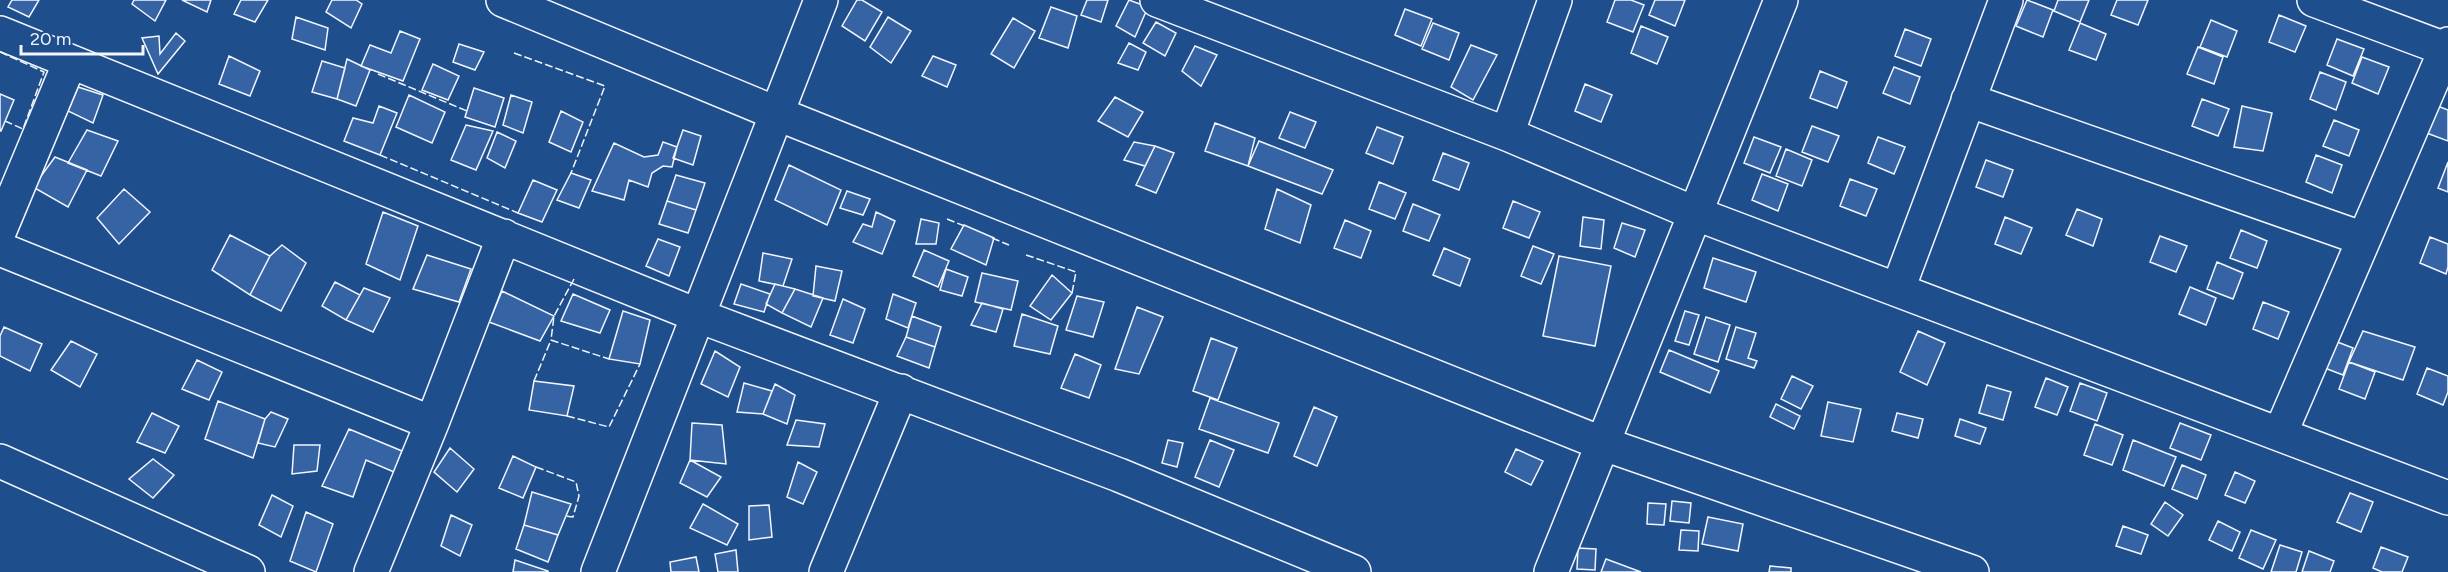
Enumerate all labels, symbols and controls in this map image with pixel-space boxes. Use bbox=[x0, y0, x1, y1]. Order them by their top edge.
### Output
scale bar bbox=[21, 18, 142, 56]
text: 20 m bbox=[30, 28, 71, 50]

